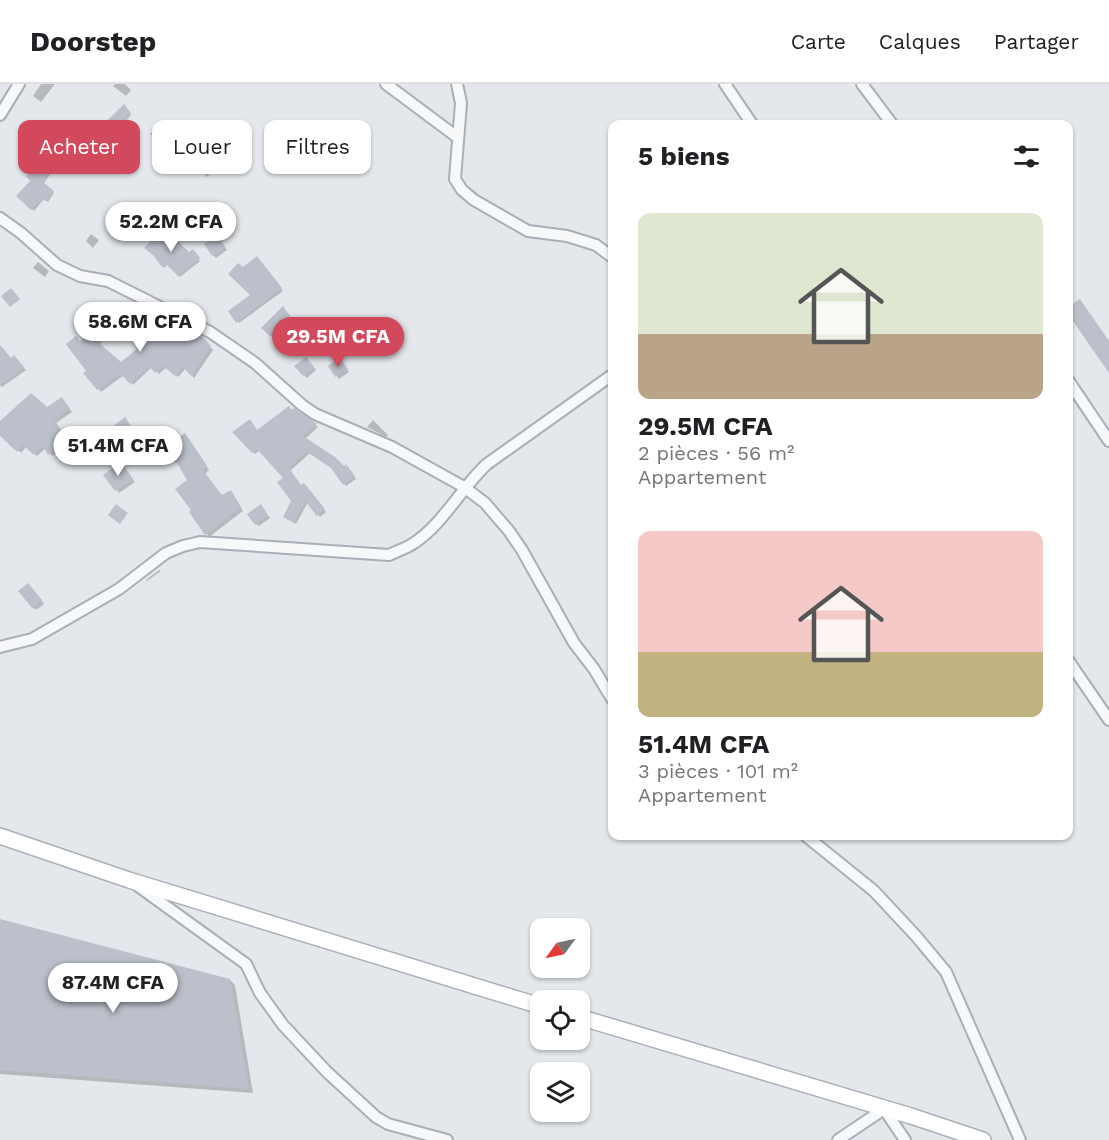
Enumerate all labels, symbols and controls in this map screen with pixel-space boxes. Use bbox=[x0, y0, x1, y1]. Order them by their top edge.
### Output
text: Doorstep bbox=[30, 25, 156, 58]
text: Carte bbox=[791, 29, 846, 54]
text: Calques bbox=[879, 29, 961, 54]
text: Partager bbox=[994, 29, 1079, 54]
chip: Acheter bbox=[18, 120, 140, 174]
chip: Louer bbox=[152, 120, 252, 174]
chip: Filtres bbox=[264, 120, 371, 174]
icon: filters bbox=[1010, 140, 1043, 173]
text: 5 biens bbox=[638, 141, 730, 171]
pin: 52.2M CFA bbox=[102, 202, 240, 253]
text: 52.2M CFA bbox=[119, 209, 223, 233]
icon: home bbox=[787, 252, 895, 360]
pin: 58.6M CFA bbox=[71, 302, 209, 353]
text: 58.6M CFA bbox=[88, 309, 192, 333]
pin: 29.5M CFA bbox=[269, 317, 407, 368]
text: 29.5M CFA bbox=[286, 324, 390, 348]
text: 29.5M CFA bbox=[638, 411, 773, 441]
pin: 51.4M CFA bbox=[49, 426, 187, 477]
text: 51.4M CFA bbox=[68, 433, 168, 457]
text: 2 pièces · 56 m² bbox=[638, 441, 794, 465]
text: Appartement bbox=[638, 465, 766, 489]
icon: home bbox=[787, 570, 895, 678]
text: 51.4M CFA bbox=[638, 729, 769, 759]
text: 3 pièces · 101 m² bbox=[638, 759, 798, 783]
text: Appartement bbox=[638, 783, 766, 807]
north arrow bbox=[530, 918, 590, 978]
map controls bbox=[530, 918, 590, 1122]
pin: 87.4M CFA bbox=[44, 963, 182, 1014]
text: 87.4M CFA bbox=[62, 970, 164, 994]
button: locate bbox=[530, 990, 590, 1050]
button: layers bbox=[530, 1062, 590, 1122]

